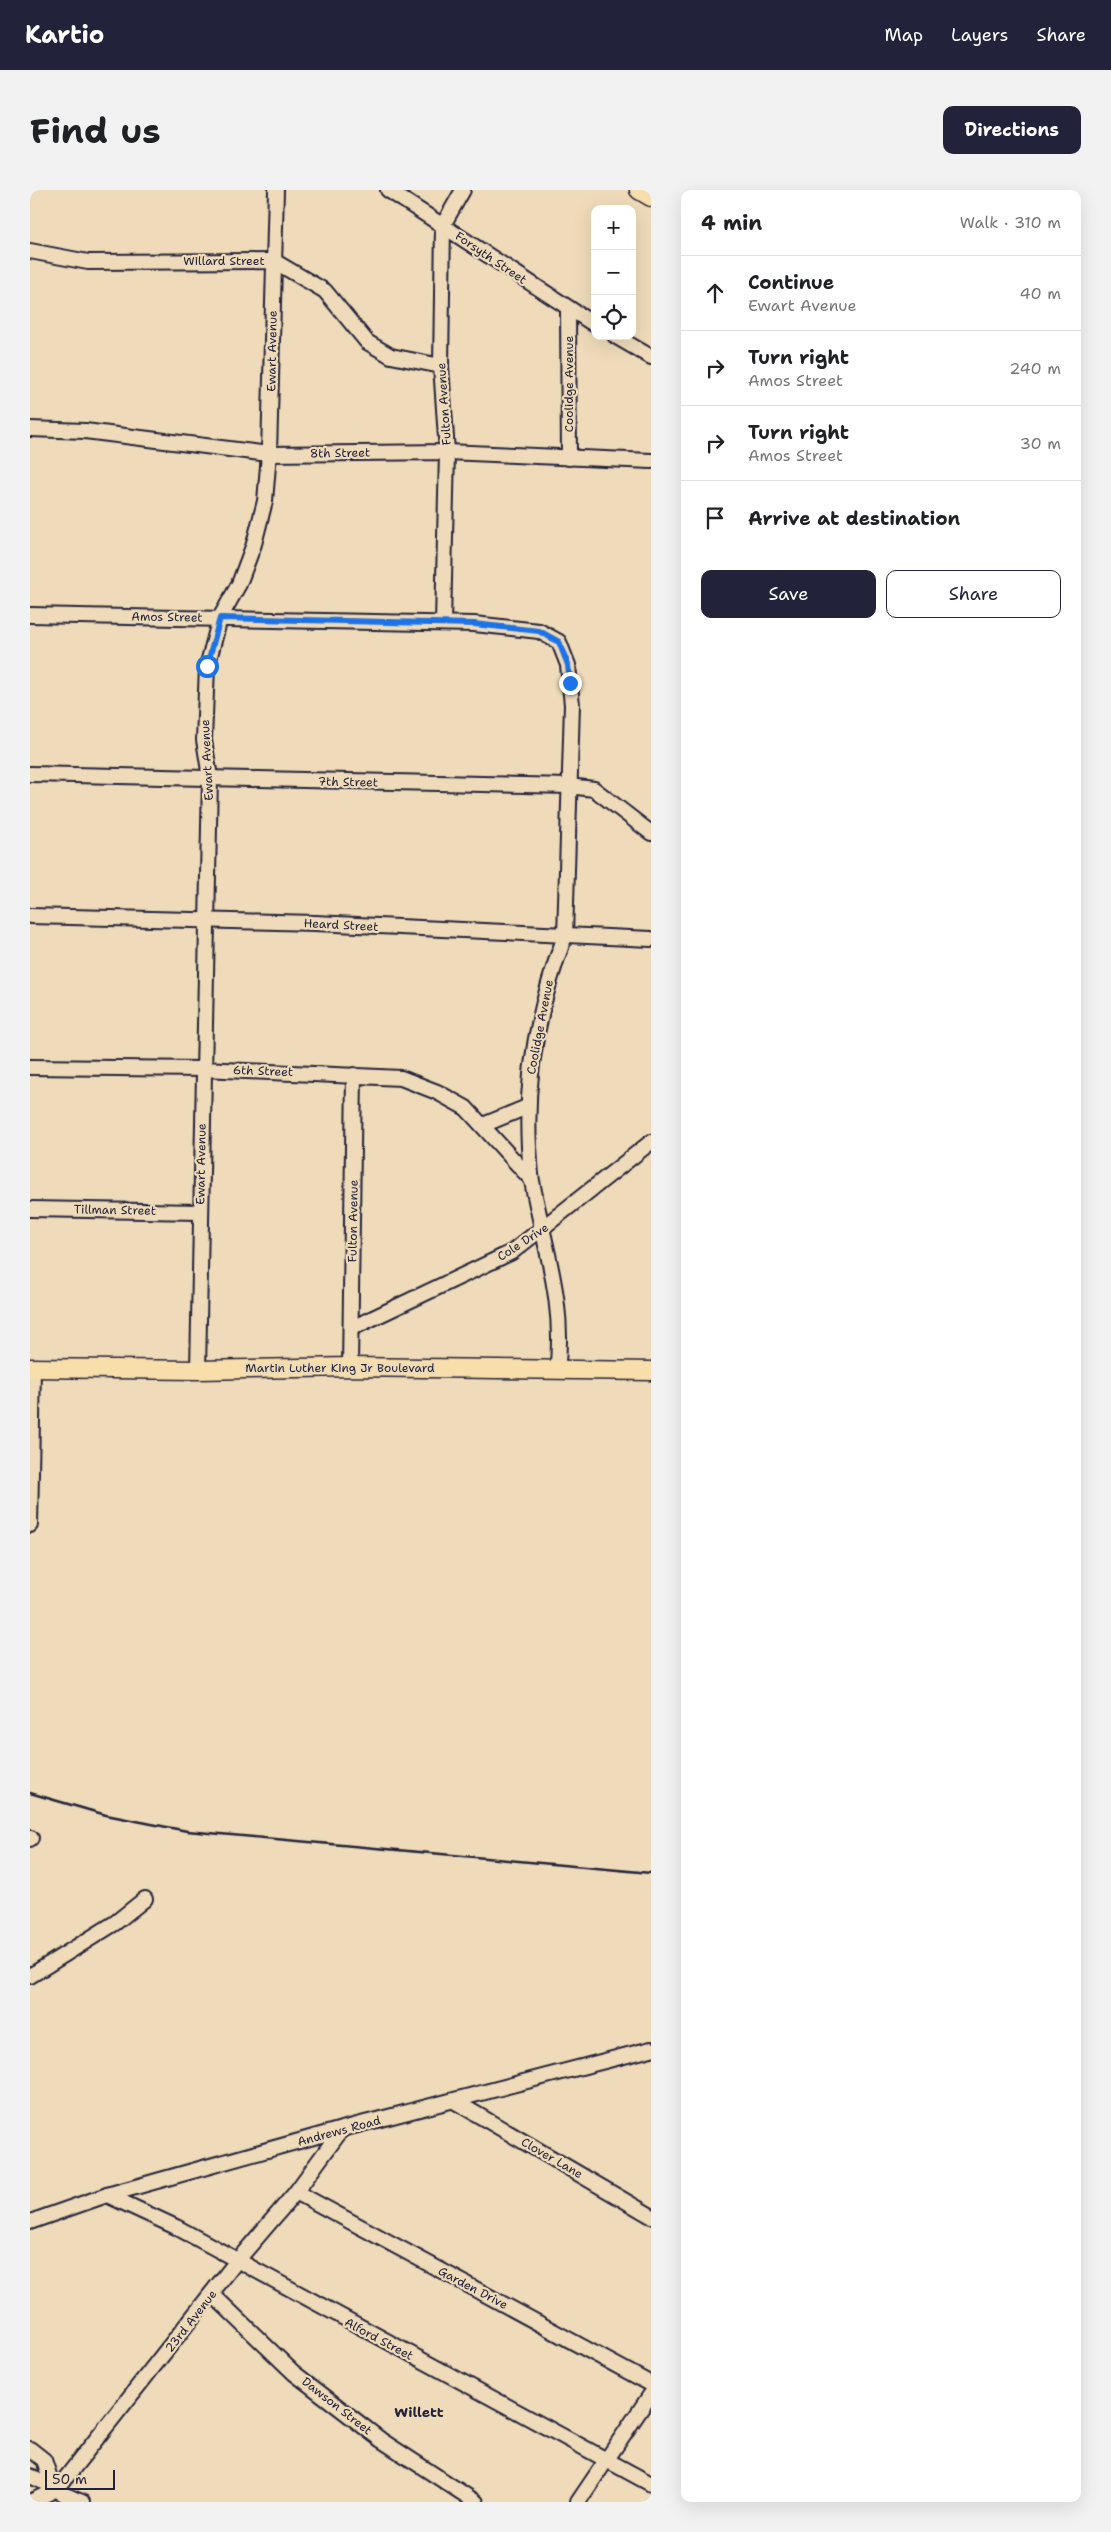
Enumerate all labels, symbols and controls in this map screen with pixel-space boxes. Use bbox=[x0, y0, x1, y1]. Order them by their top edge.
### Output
text: Kartio bbox=[25, 19, 104, 51]
text: Map bbox=[885, 23, 923, 47]
text: Layers bbox=[951, 23, 1008, 47]
text: Share bbox=[1036, 23, 1086, 47]
button: Directions bbox=[943, 106, 1081, 154]
text: Find us bbox=[30, 107, 161, 154]
map controls bbox=[591, 205, 636, 340]
button: + bbox=[591, 205, 636, 250]
text: 4 min bbox=[701, 209, 762, 237]
text: Walk · 310 m bbox=[960, 212, 1061, 233]
street label: Forsyth Street bbox=[452, 228, 530, 288]
button: − bbox=[591, 250, 636, 295]
street label: Willard Street bbox=[183, 253, 265, 269]
text: Continue bbox=[748, 270, 834, 295]
icon: ahead bbox=[701, 279, 729, 307]
text: 40 m bbox=[1019, 283, 1061, 304]
button: locate bbox=[591, 295, 636, 340]
text: Ewart Avenue bbox=[748, 295, 857, 316]
street label: Ewart Avenue bbox=[263, 310, 281, 392]
street label: Coolidge Avenue bbox=[561, 336, 577, 432]
text: Turn right bbox=[748, 345, 849, 370]
icon: right bbox=[701, 354, 729, 382]
text: 240 m bbox=[1009, 358, 1061, 379]
street label: Fulton Avenue bbox=[433, 362, 455, 446]
text: Amos Street bbox=[748, 370, 843, 391]
text: Turn right bbox=[748, 420, 849, 445]
icon: right bbox=[701, 429, 729, 457]
text: 30 m bbox=[1020, 433, 1061, 454]
street label: 8th Street bbox=[310, 444, 370, 462]
text: Amos Street bbox=[748, 445, 843, 466]
icon: arrive bbox=[701, 504, 729, 532]
text: Arrive at destination bbox=[748, 506, 960, 531]
button: Save bbox=[701, 570, 876, 618]
button: Share bbox=[886, 570, 1061, 618]
street label: Amos Street bbox=[131, 608, 203, 626]
route start bbox=[196, 655, 219, 678]
route end bbox=[559, 672, 582, 695]
street label: Ewart Avenue bbox=[197, 719, 217, 801]
street label: 7th Street bbox=[318, 773, 378, 791]
street label: Heard Street bbox=[303, 915, 379, 935]
street label: Coolidge Avenue bbox=[523, 978, 557, 1076]
street label: 6th Street bbox=[233, 1062, 293, 1080]
street label: Ewart Avenue bbox=[192, 1123, 210, 1205]
street label: Fulton Avenue bbox=[344, 1179, 362, 1262]
street label: Tillman Street bbox=[74, 1201, 156, 1219]
street label: Cole Drive bbox=[494, 1219, 552, 1265]
street label: Martin Luther King Jr Boulevard bbox=[245, 1360, 435, 1376]
street label: Andrews Road bbox=[296, 2112, 383, 2150]
street label: Clover Lane bbox=[518, 2134, 586, 2182]
street label: Garden Drive bbox=[435, 2263, 511, 2313]
street label: 23rd Avenue bbox=[162, 2286, 221, 2355]
street label: Alford Street bbox=[342, 2314, 416, 2364]
street label: Dawson Street bbox=[299, 2374, 375, 2438]
district label: Willett bbox=[394, 2403, 444, 2421]
scale bar bbox=[45, 2467, 115, 2490]
text: 50 m bbox=[52, 2470, 87, 2488]

